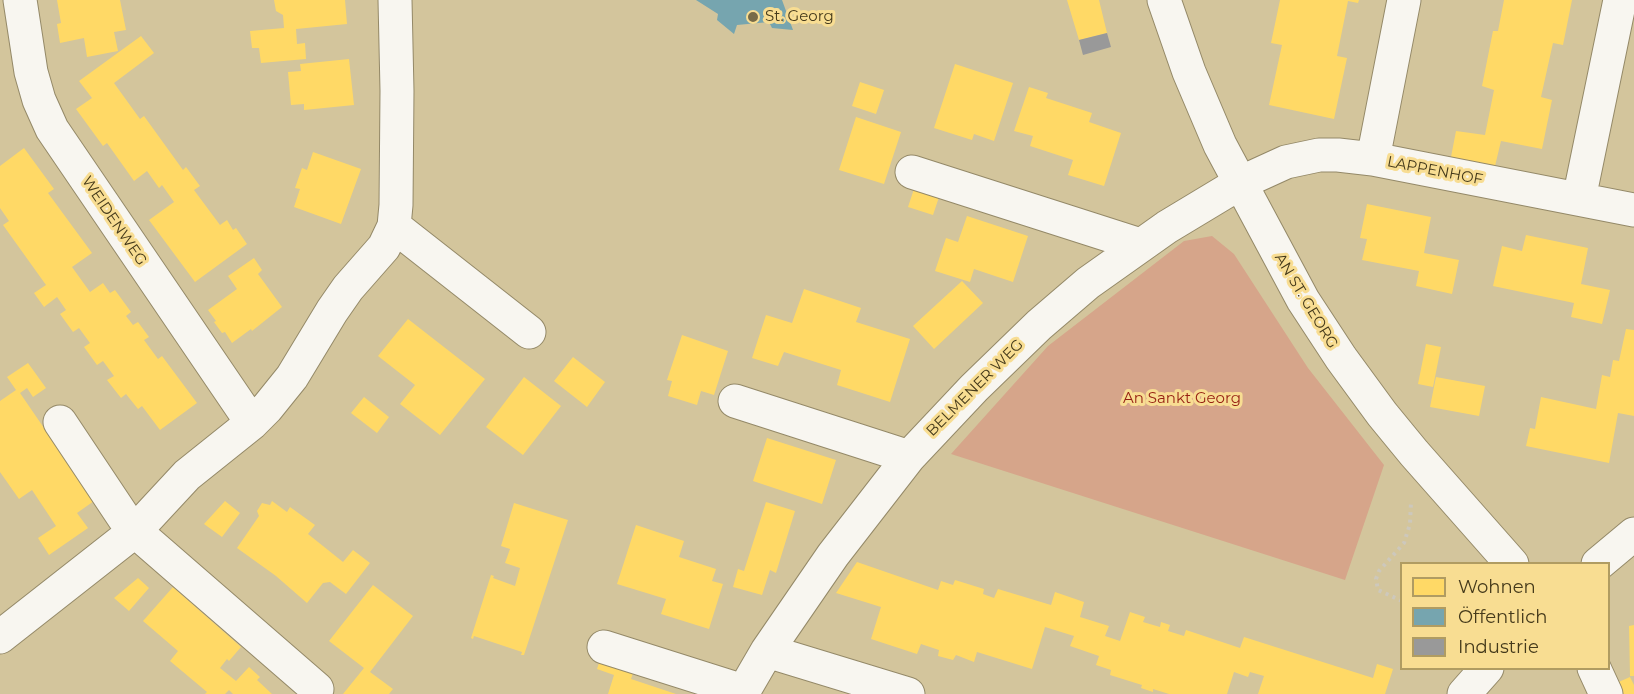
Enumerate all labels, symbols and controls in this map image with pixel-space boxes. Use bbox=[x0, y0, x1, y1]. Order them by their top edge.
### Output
place label: St. Georg bbox=[765, 8, 834, 26]
marker: St. Georg bbox=[746, 10, 760, 24]
street label: LAPPENHOF bbox=[1386, 153, 1484, 189]
street label: WEIDENWEG bbox=[78, 173, 150, 269]
street label: AN ST. GEORG bbox=[1271, 250, 1341, 352]
street label: BELMENER WEG bbox=[923, 336, 1027, 440]
park label: An Sankt Georg bbox=[1123, 390, 1241, 408]
legend bbox=[1400, 562, 1610, 670]
text: Wohnen bbox=[1458, 576, 1536, 598]
text: Öffentlich bbox=[1458, 606, 1547, 628]
text: Industrie bbox=[1458, 636, 1539, 658]

